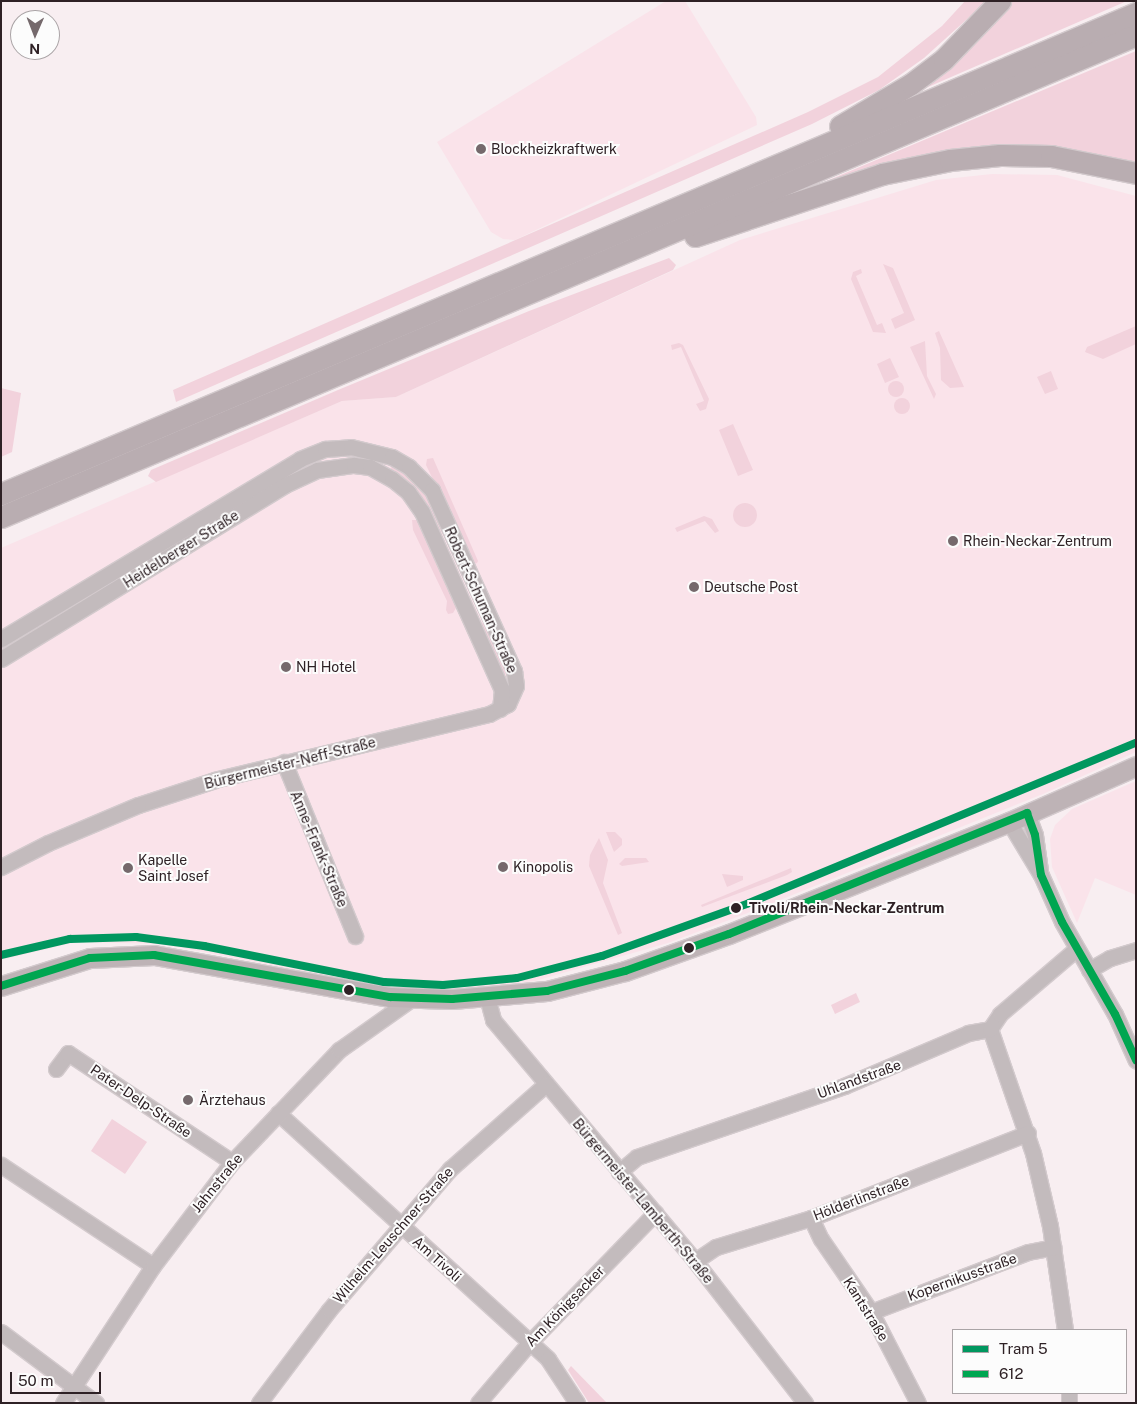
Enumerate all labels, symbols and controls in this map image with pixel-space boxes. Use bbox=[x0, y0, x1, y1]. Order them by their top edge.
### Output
north arrow bbox=[10, 10, 60, 60]
text: N bbox=[29, 41, 40, 57]
place label: Blockheizkraftwerk bbox=[491, 141, 617, 157]
marker: Blockheizkraftwerk bbox=[475, 143, 487, 155]
street label: Heidelberger Straße bbox=[120, 507, 242, 591]
street label: Robert-Schuman-Straße bbox=[441, 524, 521, 676]
place label: Rhein-Neckar-Zentrum bbox=[963, 533, 1112, 549]
marker: Rhein-Neckar-Zentrum bbox=[947, 535, 959, 547]
place label: Deutsche Post bbox=[704, 579, 798, 595]
marker: Deutsche Post bbox=[688, 581, 700, 593]
place label: NH Hotel bbox=[296, 659, 356, 675]
marker: NH Hotel bbox=[280, 661, 292, 673]
street label: Bürgermeister-Neff-Straße bbox=[203, 734, 377, 792]
street label: Anne-Frank-Straße bbox=[287, 788, 351, 910]
place label: Kapelle Saint Josef bbox=[138, 852, 209, 884]
place label: Kinopolis bbox=[513, 859, 573, 875]
marker: Kinopolis bbox=[497, 861, 509, 873]
marker: Kapelle Saint Josef bbox=[122, 862, 134, 874]
marker: Tivoli/Rhein-Neckar-Zentrum bbox=[727, 899, 745, 917]
place label: Tivoli/Rhein-Neckar-Zentrum bbox=[749, 900, 944, 916]
unlabelled marker bbox=[684, 943, 694, 953]
unlabelled marker bbox=[344, 985, 354, 995]
street label: Uhlandstraße bbox=[815, 1056, 903, 1102]
street label: Pater-Delp-Straße bbox=[87, 1061, 195, 1141]
place label: Ärztehaus bbox=[199, 1092, 265, 1108]
marker: Ärztehaus bbox=[181, 1093, 195, 1107]
street label: Bürgermeister-Lamberth-Straße bbox=[569, 1115, 717, 1287]
street label: Jahnstraße bbox=[188, 1150, 246, 1216]
street label: Wilhelm-Leuschner-Straße bbox=[329, 1164, 457, 1306]
street label: Hölderlinstraße bbox=[811, 1172, 911, 1224]
street label: Am Tivoli bbox=[409, 1233, 465, 1285]
street label: Kopernikusstraße bbox=[905, 1249, 1019, 1305]
street label: Am Königsacker bbox=[522, 1262, 608, 1350]
street label: Kantstraße bbox=[840, 1274, 892, 1344]
legend bbox=[952, 1329, 1127, 1394]
text: Tram 5 bbox=[999, 1340, 1048, 1357]
scale bar bbox=[12, 1362, 104, 1394]
text: 612 bbox=[999, 1365, 1023, 1382]
text: 50 m bbox=[18, 1372, 53, 1389]

